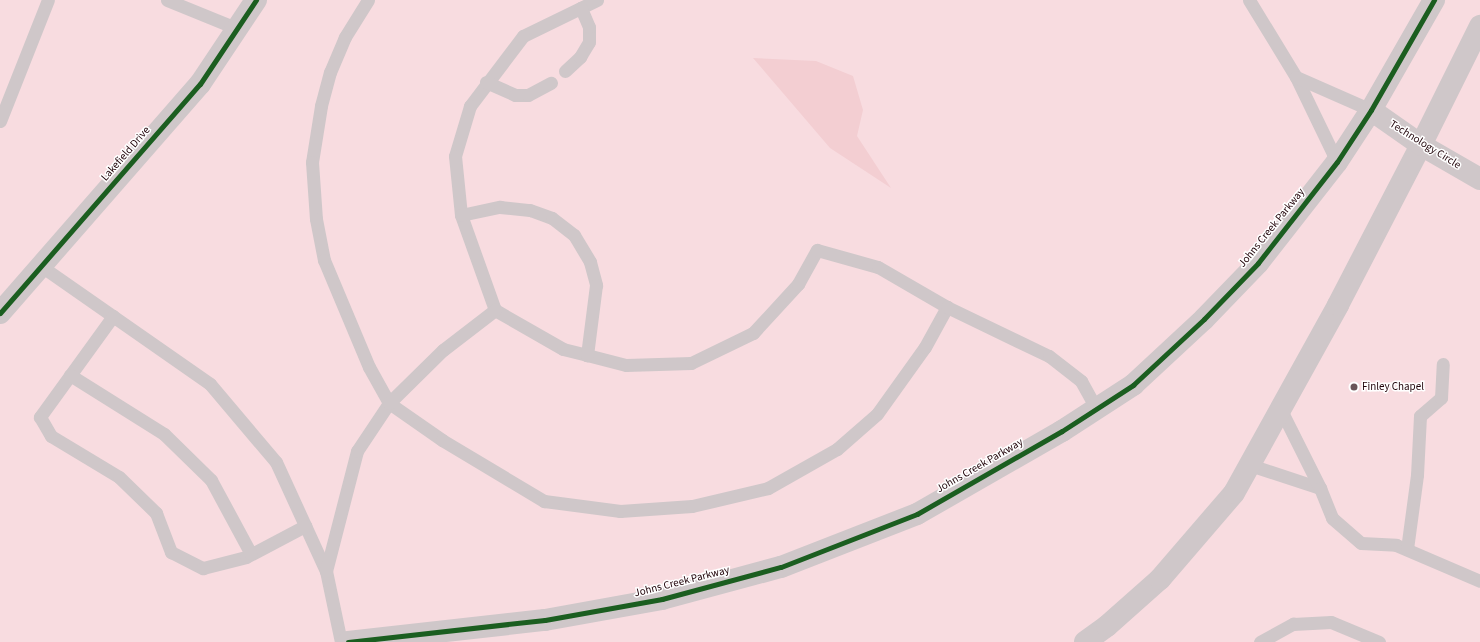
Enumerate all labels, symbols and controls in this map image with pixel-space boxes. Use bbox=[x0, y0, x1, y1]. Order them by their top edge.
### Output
street label: Technology Circle bbox=[1387, 118, 1463, 172]
street label: Lakefield Drive bbox=[99, 124, 153, 184]
street label: Johns Creek Parkway bbox=[1236, 186, 1308, 270]
place label: Finley Chapel bbox=[1362, 380, 1424, 394]
marker: Finley Chapel bbox=[1349, 382, 1359, 392]
street label: Johns Creek Parkway bbox=[934, 436, 1026, 496]
street label: Johns Creek Parkway bbox=[633, 564, 731, 600]

